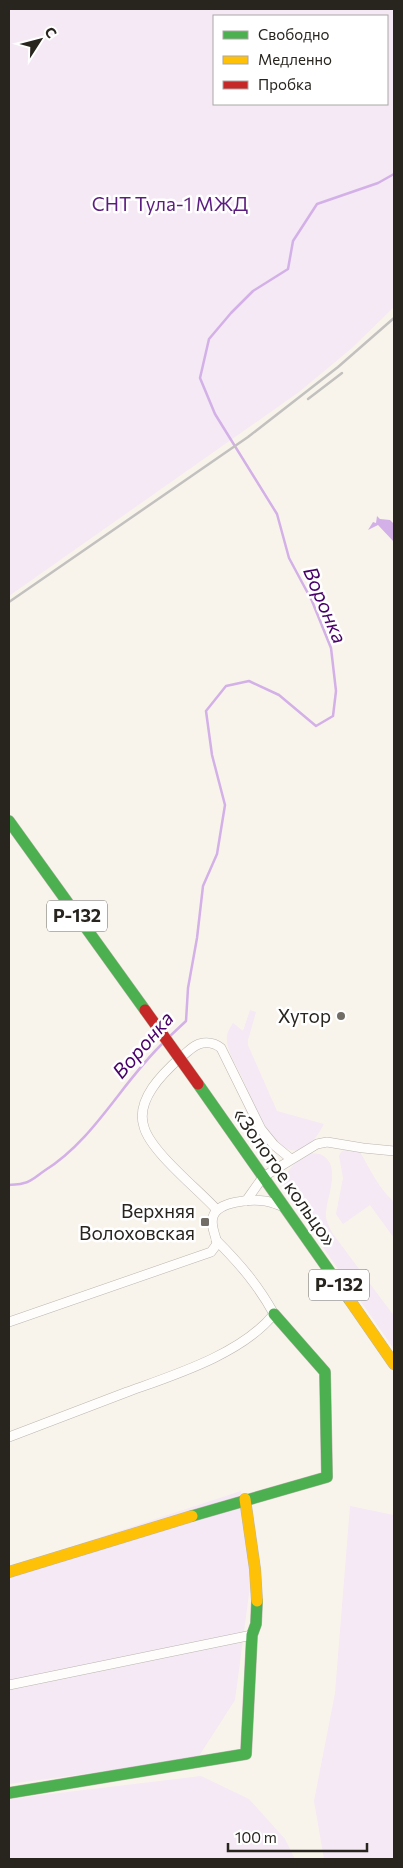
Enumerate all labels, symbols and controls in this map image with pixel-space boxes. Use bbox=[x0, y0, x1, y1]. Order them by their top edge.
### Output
north arrow bbox=[15, 15, 65, 65]
legend bbox=[213, 15, 388, 105]
text: С bbox=[41, 23, 61, 41]
text: Свободно bbox=[258, 25, 329, 43]
text: Медленно bbox=[258, 50, 332, 68]
text: Пробка bbox=[258, 75, 312, 93]
park label: СНТ Тула-1 МЖД bbox=[92, 192, 248, 215]
water label: Воронка bbox=[299, 563, 353, 647]
road number: Р-132 bbox=[47, 900, 107, 931]
place label: Хутор bbox=[278, 1004, 331, 1027]
water label: Воронка bbox=[107, 1006, 178, 1083]
marker: Хутор bbox=[335, 1010, 347, 1022]
street label: «Золотое кольцо» bbox=[229, 1103, 342, 1250]
place label: Верхняя Волоховская bbox=[79, 1199, 195, 1244]
marker: Верхняя Волоховская bbox=[199, 1216, 211, 1228]
road number: Р-132 bbox=[309, 1270, 369, 1300]
scale bar bbox=[228, 1820, 367, 1852]
text: 100 m bbox=[235, 1828, 277, 1846]

